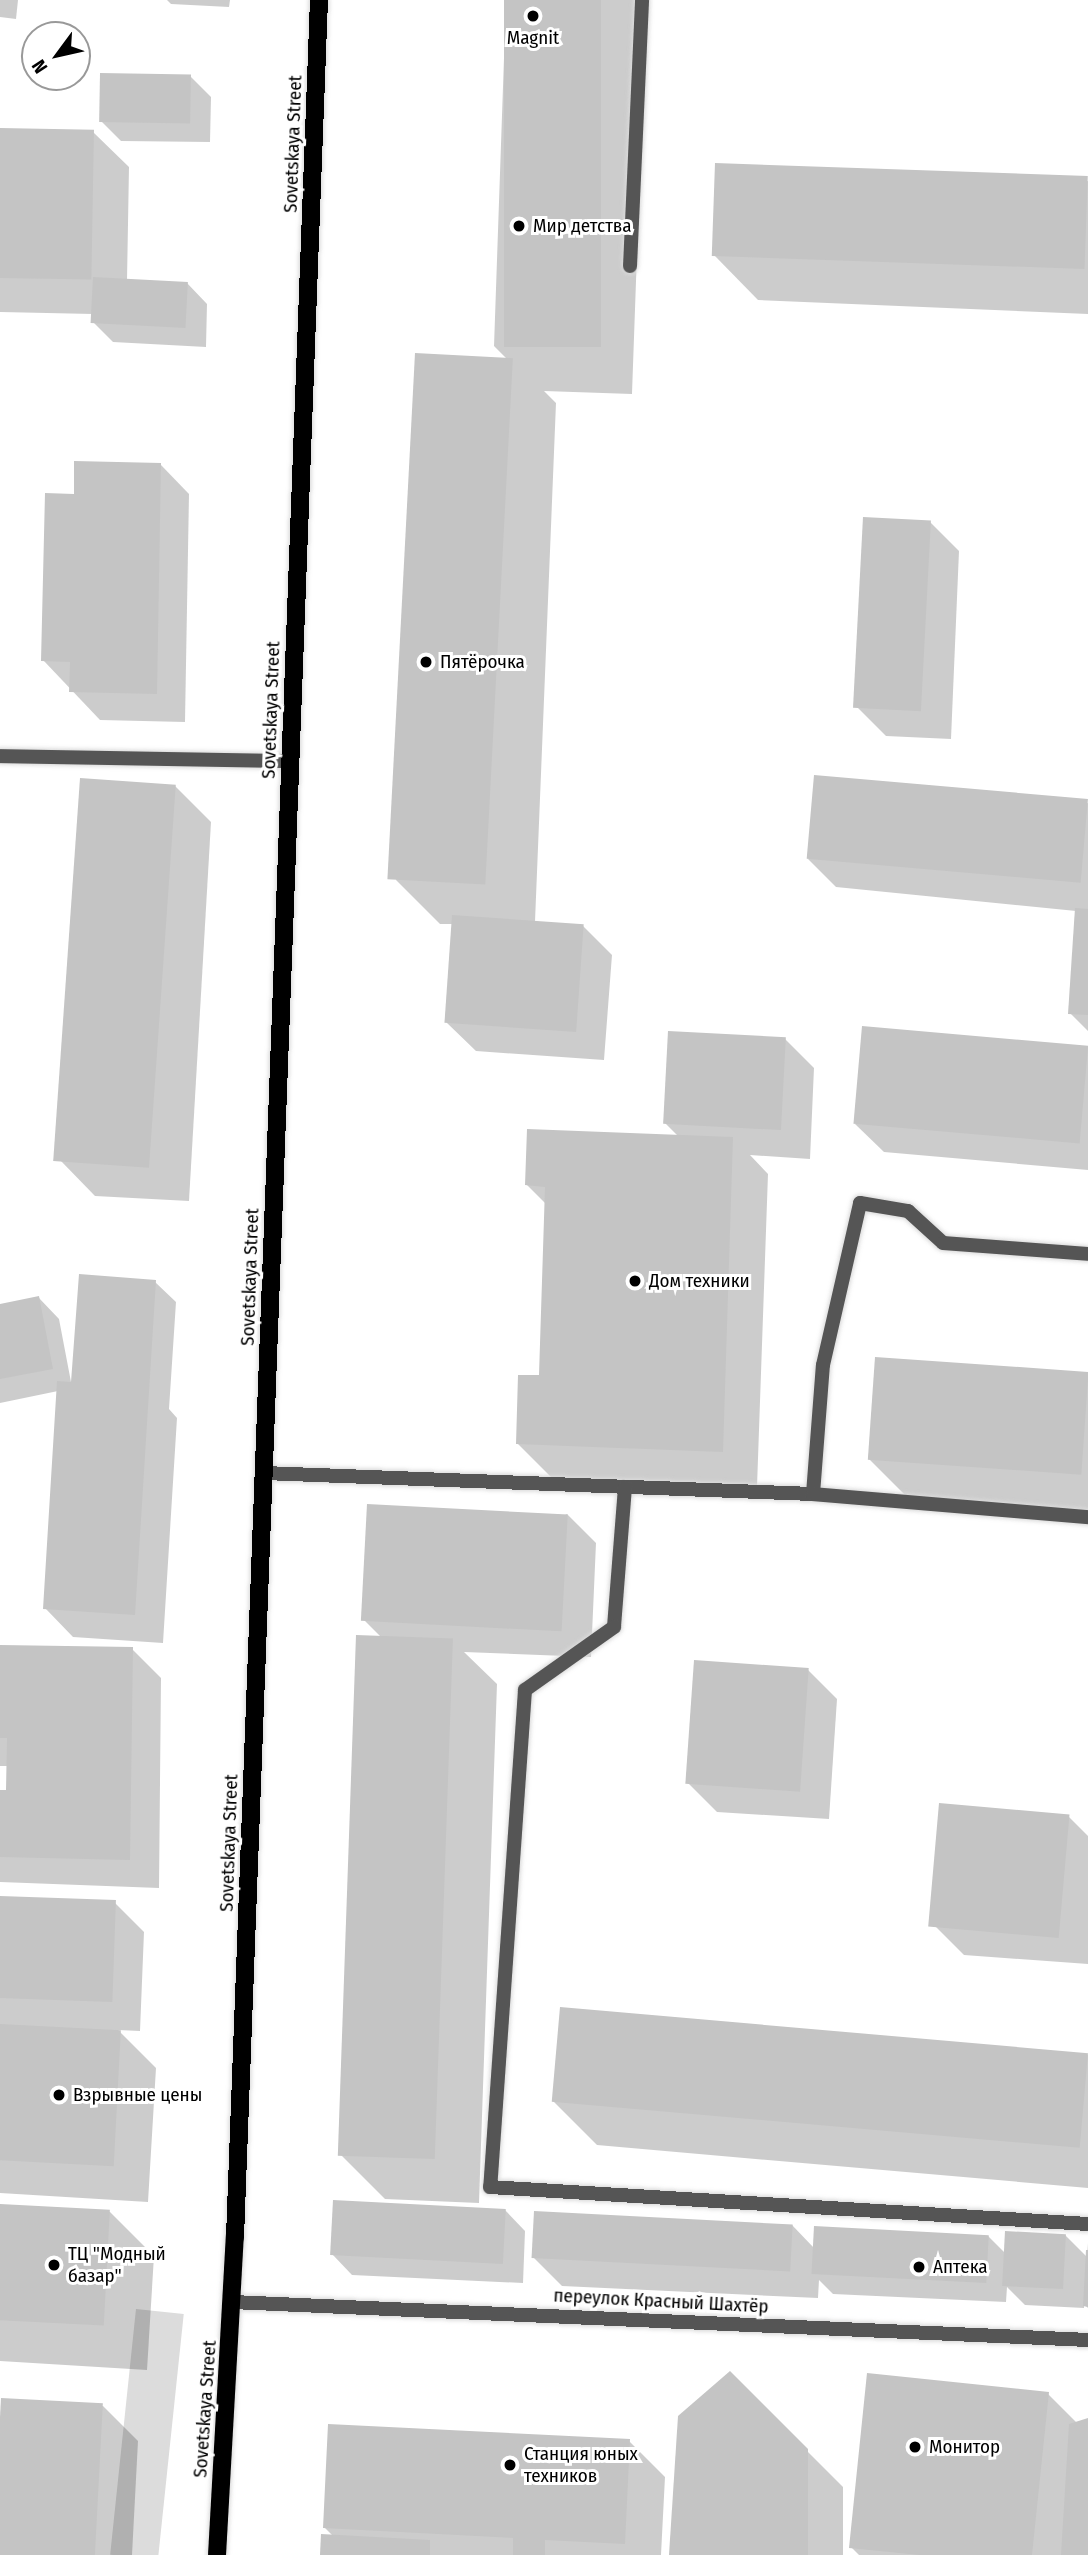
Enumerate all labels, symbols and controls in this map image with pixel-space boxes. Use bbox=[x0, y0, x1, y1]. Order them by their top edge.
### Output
marker: Magnit bbox=[525, 8, 541, 24]
north arrow bbox=[21, 21, 91, 91]
place label: Magnit bbox=[507, 27, 559, 49]
text: N bbox=[27, 56, 52, 78]
street label: Sovetskaya Street bbox=[279, 75, 307, 213]
place label: Мир детства bbox=[533, 215, 632, 237]
marker: Мир детства bbox=[511, 218, 527, 234]
street label: Sovetskaya Street bbox=[257, 641, 285, 779]
place label: Пятёрочка bbox=[440, 651, 525, 673]
marker: Пятёрочка bbox=[418, 654, 434, 670]
street label: Sovetskaya Street bbox=[236, 1208, 264, 1346]
place label: Дом техники bbox=[649, 1270, 750, 1292]
marker: Дом техники bbox=[627, 1273, 643, 1289]
street label: Sovetskaya Street bbox=[215, 1774, 243, 1912]
place label: Взрывные цены bbox=[73, 2084, 202, 2106]
marker: Взрывные цены bbox=[51, 2087, 67, 2103]
place label: ТЦ "Модный базар" bbox=[68, 2243, 166, 2287]
place label: Аптека bbox=[933, 2256, 988, 2278]
marker: ТЦ "Модный базар" bbox=[46, 2257, 62, 2273]
marker: Аптека bbox=[911, 2259, 927, 2275]
street label: переулок Красный Шахтёр bbox=[553, 2284, 769, 2318]
street label: Sovetskaya Street bbox=[189, 2340, 221, 2478]
place label: Монитор bbox=[929, 2436, 1000, 2458]
marker: Монитор bbox=[907, 2439, 923, 2455]
place label: Станция юных техников bbox=[524, 2443, 638, 2487]
marker: Станция юных техников bbox=[502, 2457, 518, 2473]

